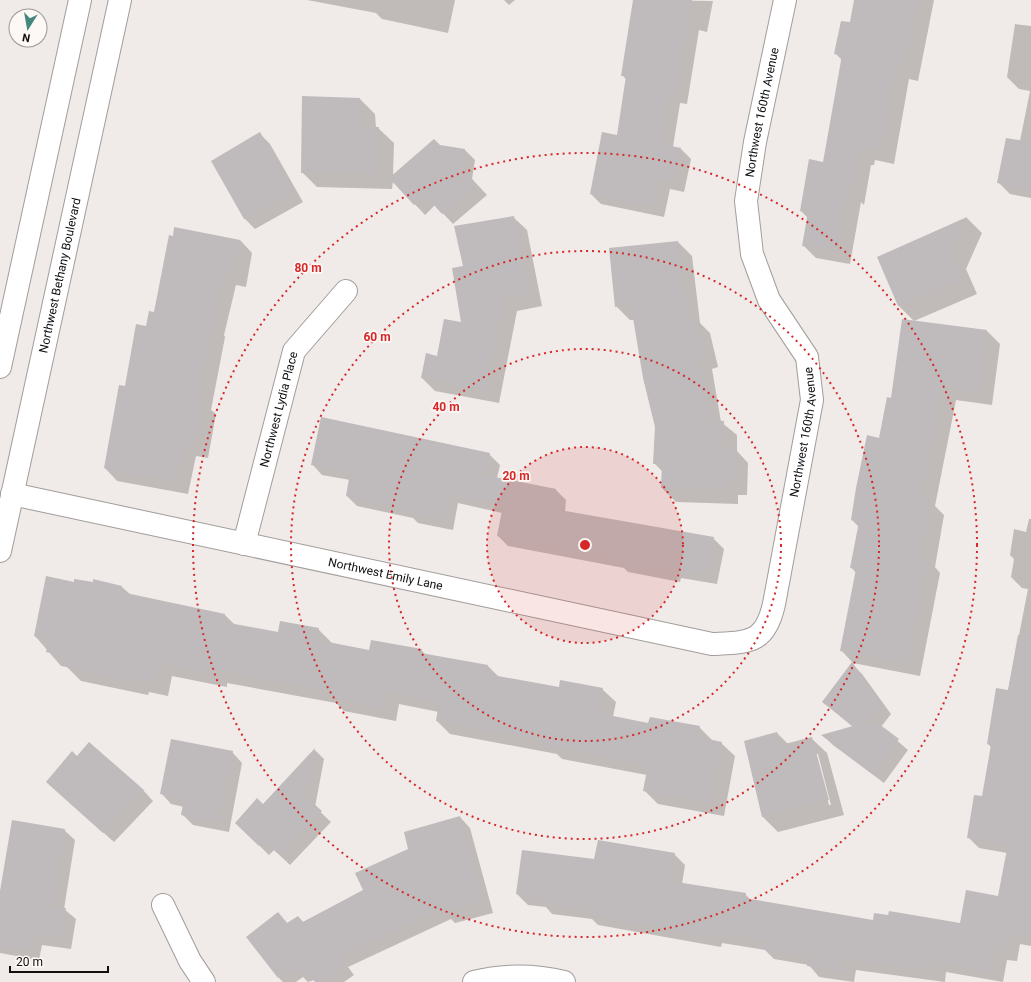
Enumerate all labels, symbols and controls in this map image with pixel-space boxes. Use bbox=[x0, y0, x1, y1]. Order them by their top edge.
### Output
north arrow bbox=[8, 8, 48, 48]
text: N bbox=[21, 30, 31, 44]
street label: Northwest 160th Avenue bbox=[743, 46, 782, 178]
street label: Northwest Bethany Boulevard bbox=[36, 197, 84, 354]
text: 80 m bbox=[294, 261, 322, 275]
text: 60 m bbox=[363, 330, 391, 344]
street label: Northwest Lydia Place bbox=[257, 350, 301, 469]
street label: Northwest 160th Avenue bbox=[787, 366, 819, 498]
text: 40 m bbox=[432, 400, 460, 414]
text: 20 m bbox=[502, 469, 530, 483]
centre of rings bbox=[578, 538, 592, 552]
street label: Northwest Emily Lane bbox=[327, 555, 444, 593]
scale bar bbox=[10, 948, 108, 974]
text: 20 m bbox=[16, 955, 43, 969]

